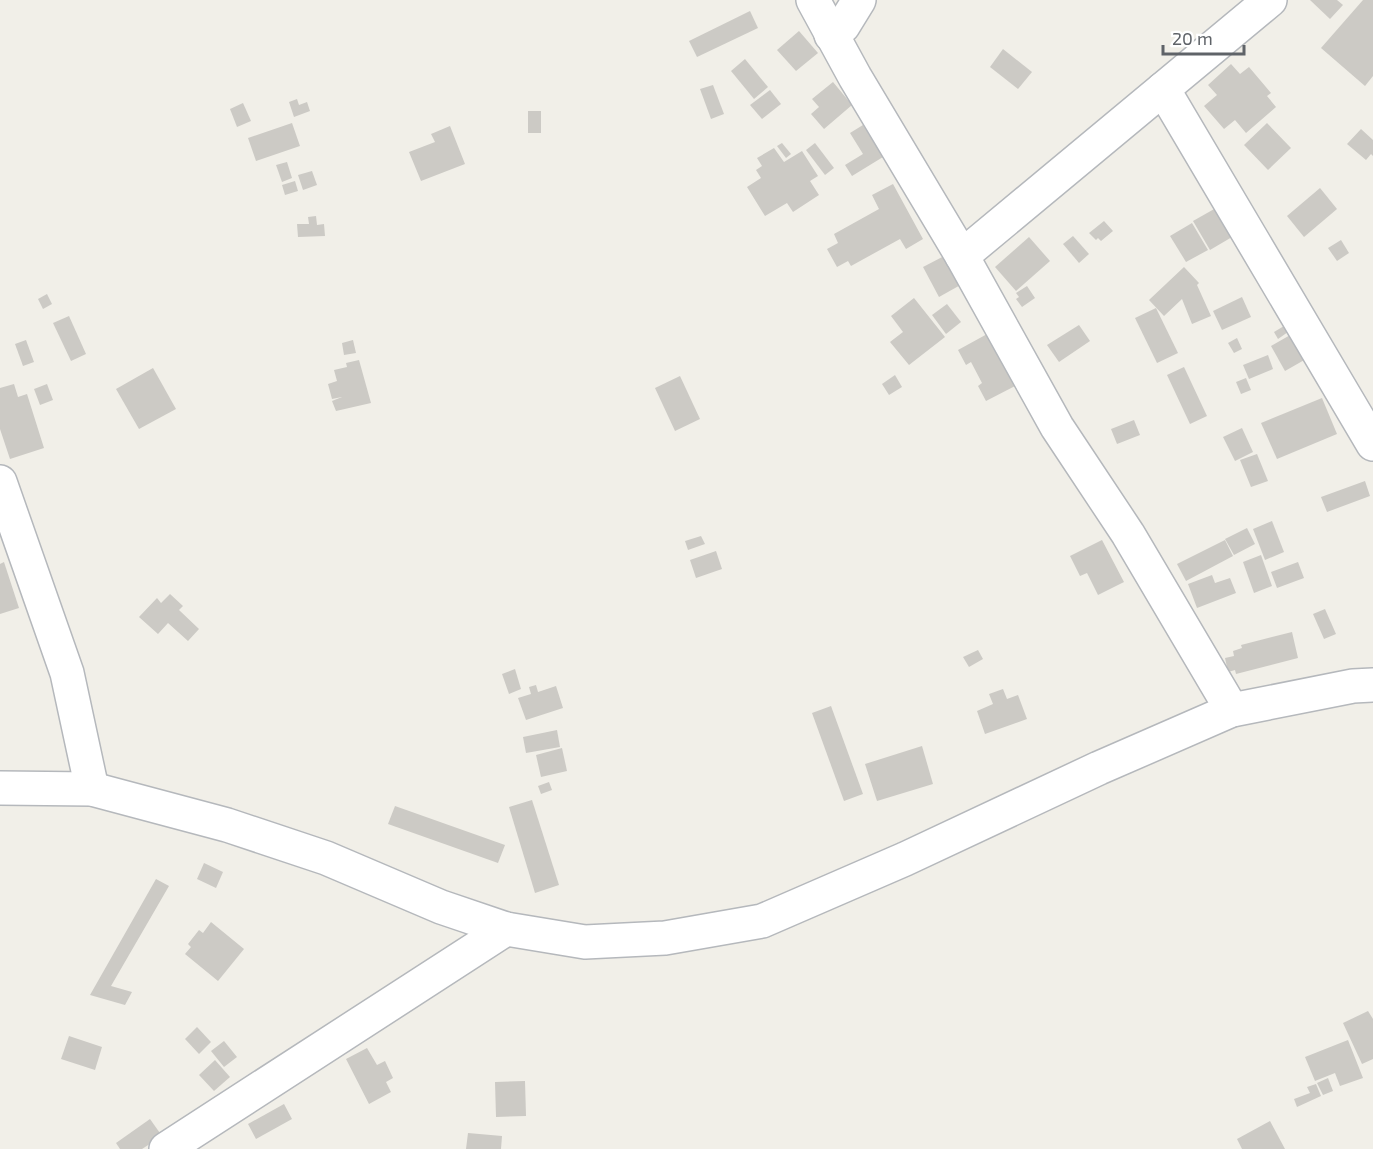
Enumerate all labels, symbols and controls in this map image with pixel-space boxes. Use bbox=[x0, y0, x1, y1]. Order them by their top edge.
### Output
scale bar bbox=[1163, 18, 1244, 56]
text: 20 m bbox=[1172, 27, 1213, 49]

